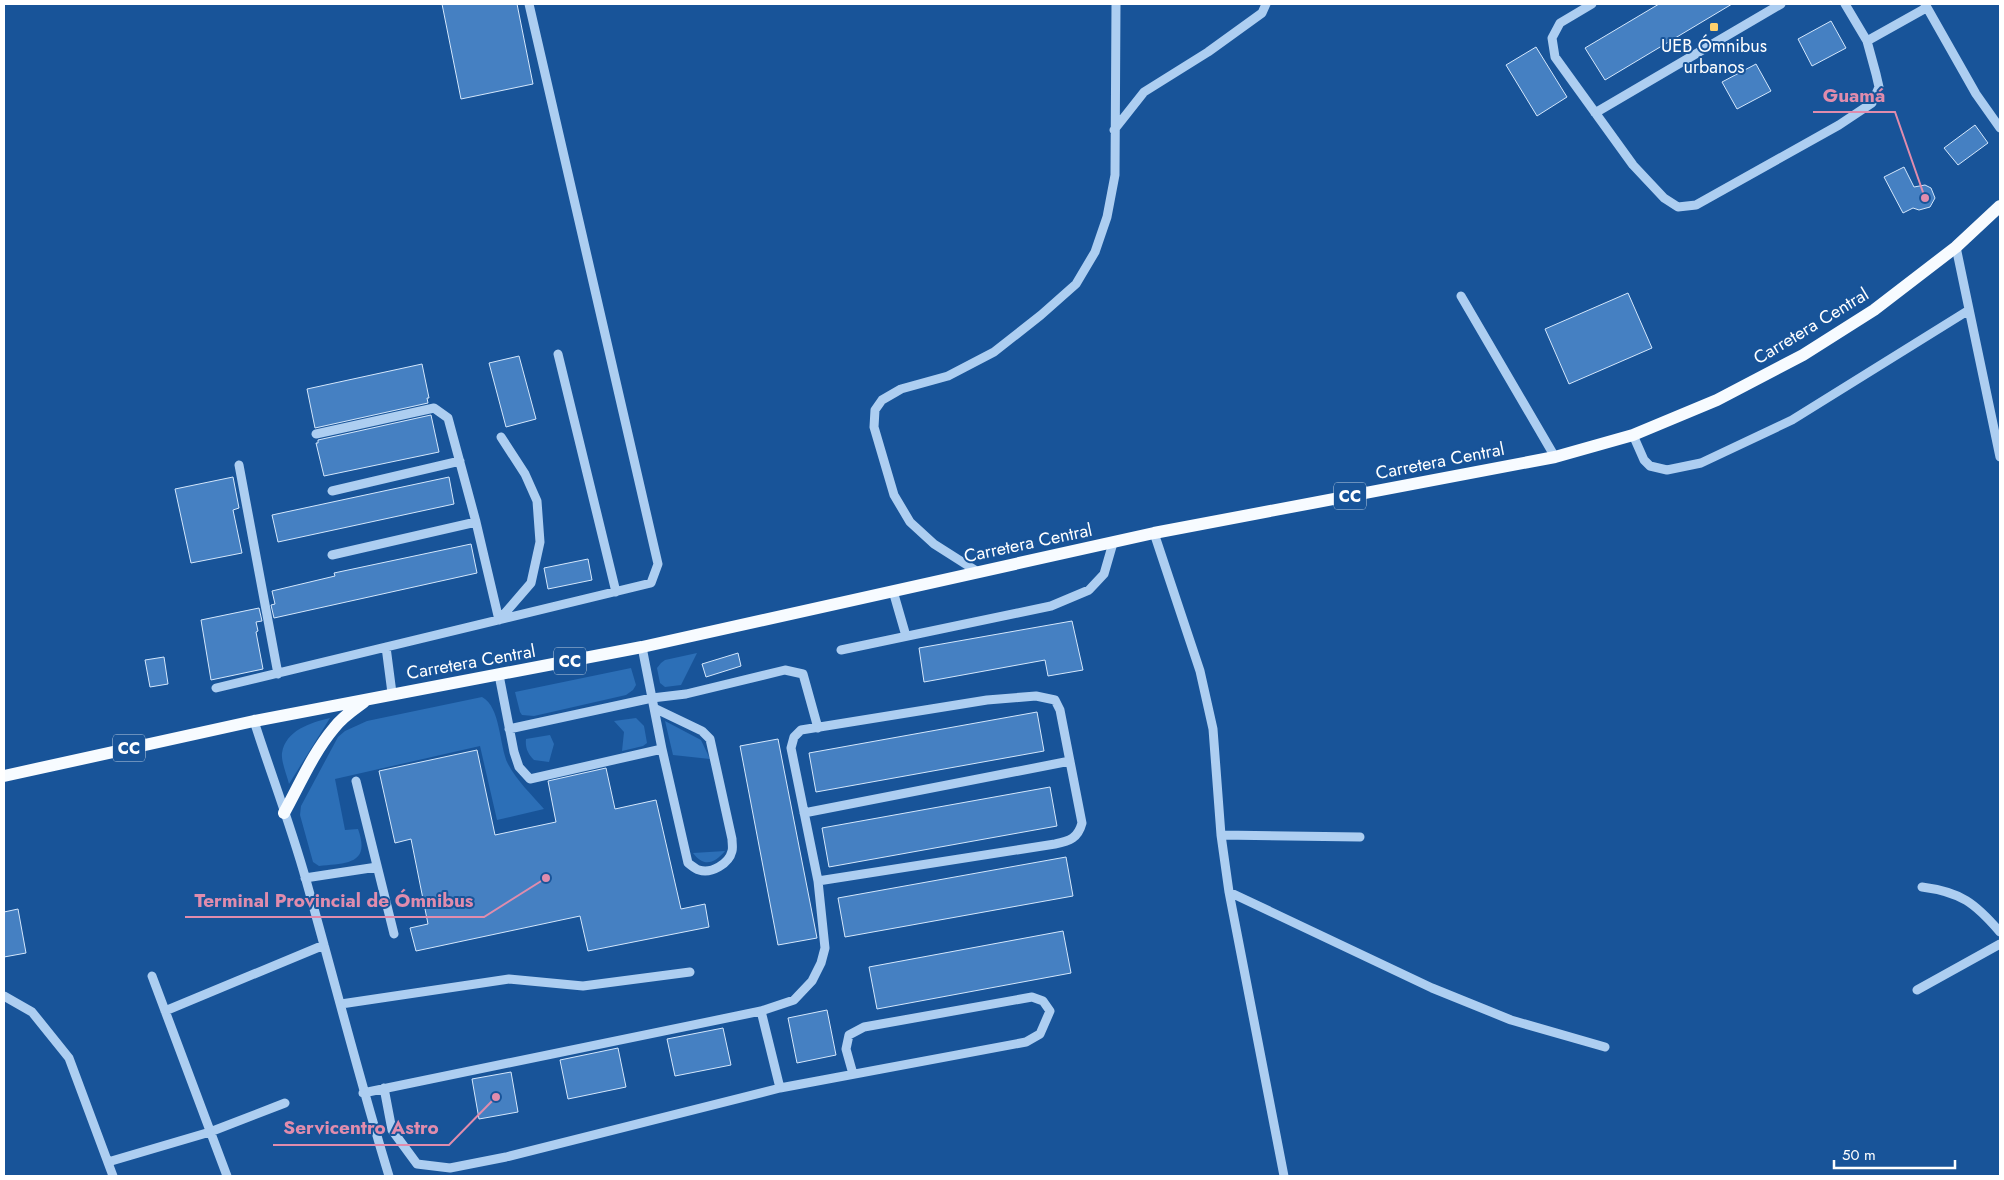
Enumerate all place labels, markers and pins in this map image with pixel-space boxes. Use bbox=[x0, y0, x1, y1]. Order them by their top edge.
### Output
marker: UEB Ómnibus urbanos bbox=[1708, 21, 1720, 33]
place label: UEB Ómnibus urbanos bbox=[1661, 33, 1767, 80]
callout: Guamá bbox=[1813, 78, 1895, 112]
callout: Terminal Provincial de Ómnibus bbox=[185, 883, 484, 917]
callout: Servicentro Astro bbox=[273, 1111, 449, 1145]

